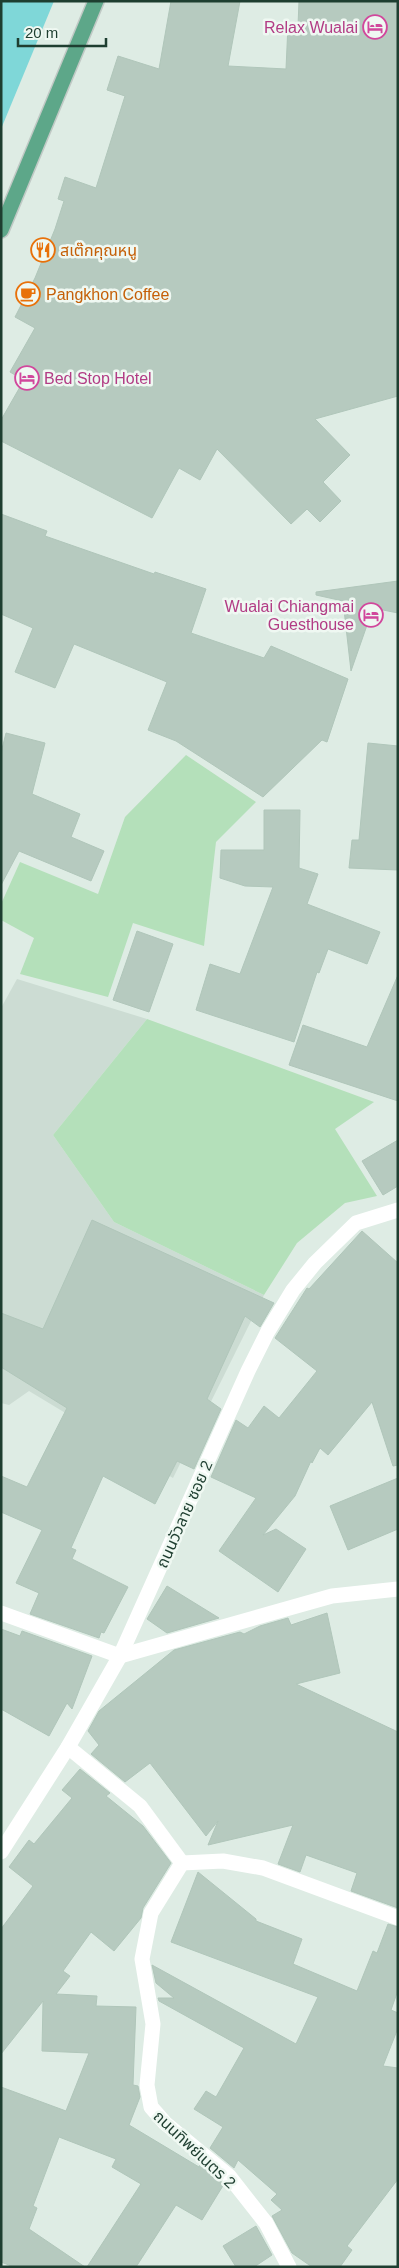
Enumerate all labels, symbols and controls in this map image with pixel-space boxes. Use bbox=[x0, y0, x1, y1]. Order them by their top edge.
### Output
hotel icon: Relax Wualai bbox=[362, 14, 388, 40]
scale bar bbox=[18, 15, 105, 47]
place label: Relax Wualai bbox=[264, 19, 358, 36]
text: 20 m bbox=[25, 24, 58, 41]
restaurant icon: สเต๊กคุณหนู bbox=[30, 237, 56, 263]
place label: สเต๊กคุณหนู bbox=[60, 242, 137, 260]
cafe icon: Pangkhon Coffee bbox=[15, 281, 41, 307]
place label: Pangkhon Coffee bbox=[46, 286, 169, 303]
hotel icon: Bed Stop Hotel bbox=[14, 365, 40, 391]
place label: Bed Stop Hotel bbox=[44, 370, 152, 387]
place label: Wualai Chiangmai Guesthouse bbox=[224, 598, 354, 633]
hotel icon: Wualai Chiangmai Guesthouse bbox=[358, 602, 384, 628]
street label: ถนนวัวลาย ซอย 2 bbox=[153, 1458, 216, 1570]
street label: ถนนทิพย์เนตร 2 bbox=[150, 2107, 239, 2192]

